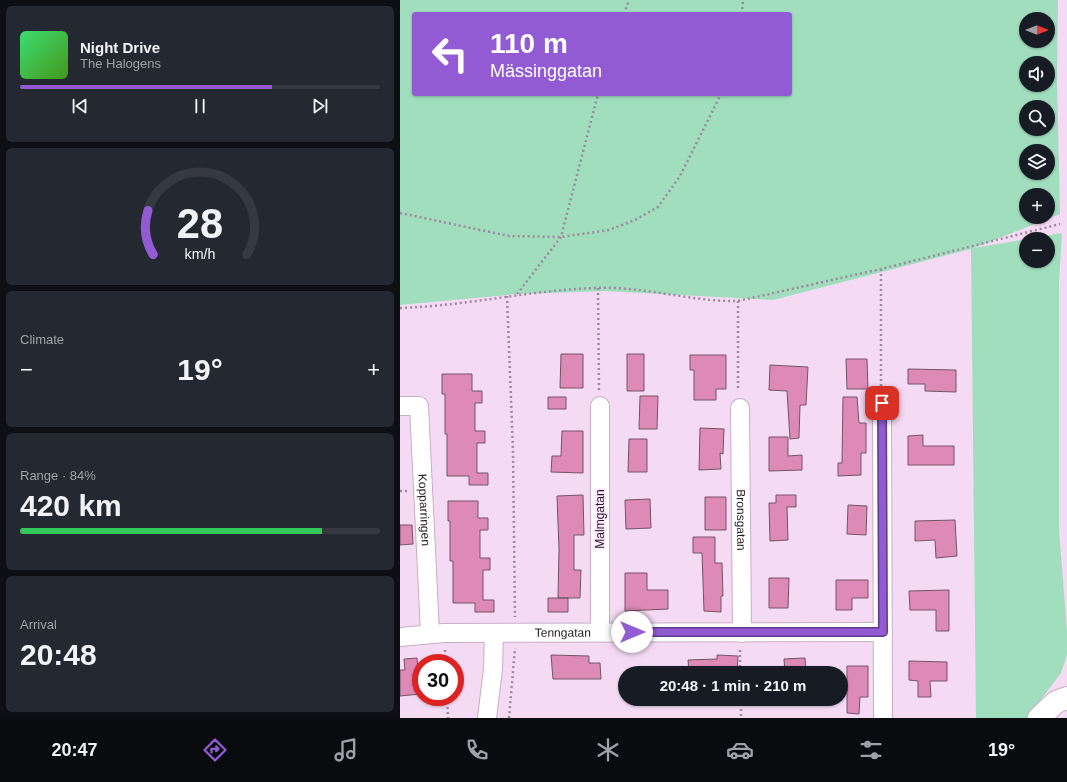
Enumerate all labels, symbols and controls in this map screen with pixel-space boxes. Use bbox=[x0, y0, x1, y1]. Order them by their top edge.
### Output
north arrow bbox=[1019, 12, 1055, 48]
map controls bbox=[1019, 12, 1055, 268]
icon: left bbox=[424, 28, 476, 80]
text: 110 m bbox=[490, 28, 568, 59]
text: Night Drive bbox=[80, 39, 160, 56]
text: The Halogens bbox=[80, 56, 161, 71]
button: sound bbox=[1019, 56, 1055, 92]
text: Mässinggatan bbox=[490, 61, 602, 81]
icon: previous bbox=[69, 95, 91, 117]
icon: pause bbox=[189, 95, 211, 117]
icon: next bbox=[309, 95, 331, 117]
button: search bbox=[1019, 100, 1055, 136]
button: layers bbox=[1019, 144, 1055, 180]
button: + bbox=[1019, 188, 1055, 224]
text: 28 bbox=[177, 199, 223, 246]
button: − bbox=[1019, 232, 1055, 268]
text: km/h bbox=[185, 245, 216, 261]
text: Climate bbox=[20, 332, 64, 347]
text: 19° bbox=[177, 353, 223, 386]
text: − bbox=[20, 357, 33, 382]
text: + bbox=[367, 357, 380, 382]
pin bbox=[865, 386, 899, 420]
icon: arrive bbox=[871, 392, 893, 414]
text: Range · 84% bbox=[20, 468, 96, 483]
street label: Kopparringen bbox=[415, 473, 433, 546]
text: 420 km bbox=[20, 489, 122, 522]
street label: Malmgatan bbox=[593, 489, 607, 549]
street label: Bronsgatan bbox=[734, 489, 748, 551]
position arrow bbox=[611, 611, 653, 653]
text: Arrival bbox=[20, 617, 57, 632]
street label: Tenngatan bbox=[535, 626, 591, 640]
text: 20:48 bbox=[20, 638, 97, 671]
speed limit sign: 30 bbox=[412, 654, 464, 706]
text: 20:48 · 1 min · 210 m bbox=[660, 677, 806, 694]
icon: directions bbox=[201, 736, 229, 764]
icon: music bbox=[332, 736, 360, 764]
icon: phone bbox=[463, 736, 491, 764]
icon: climate bbox=[594, 736, 622, 764]
icon: car bbox=[726, 736, 754, 764]
icon: filters bbox=[857, 736, 885, 764]
text: 20:47 bbox=[52, 740, 98, 760]
text: 19° bbox=[988, 740, 1015, 760]

